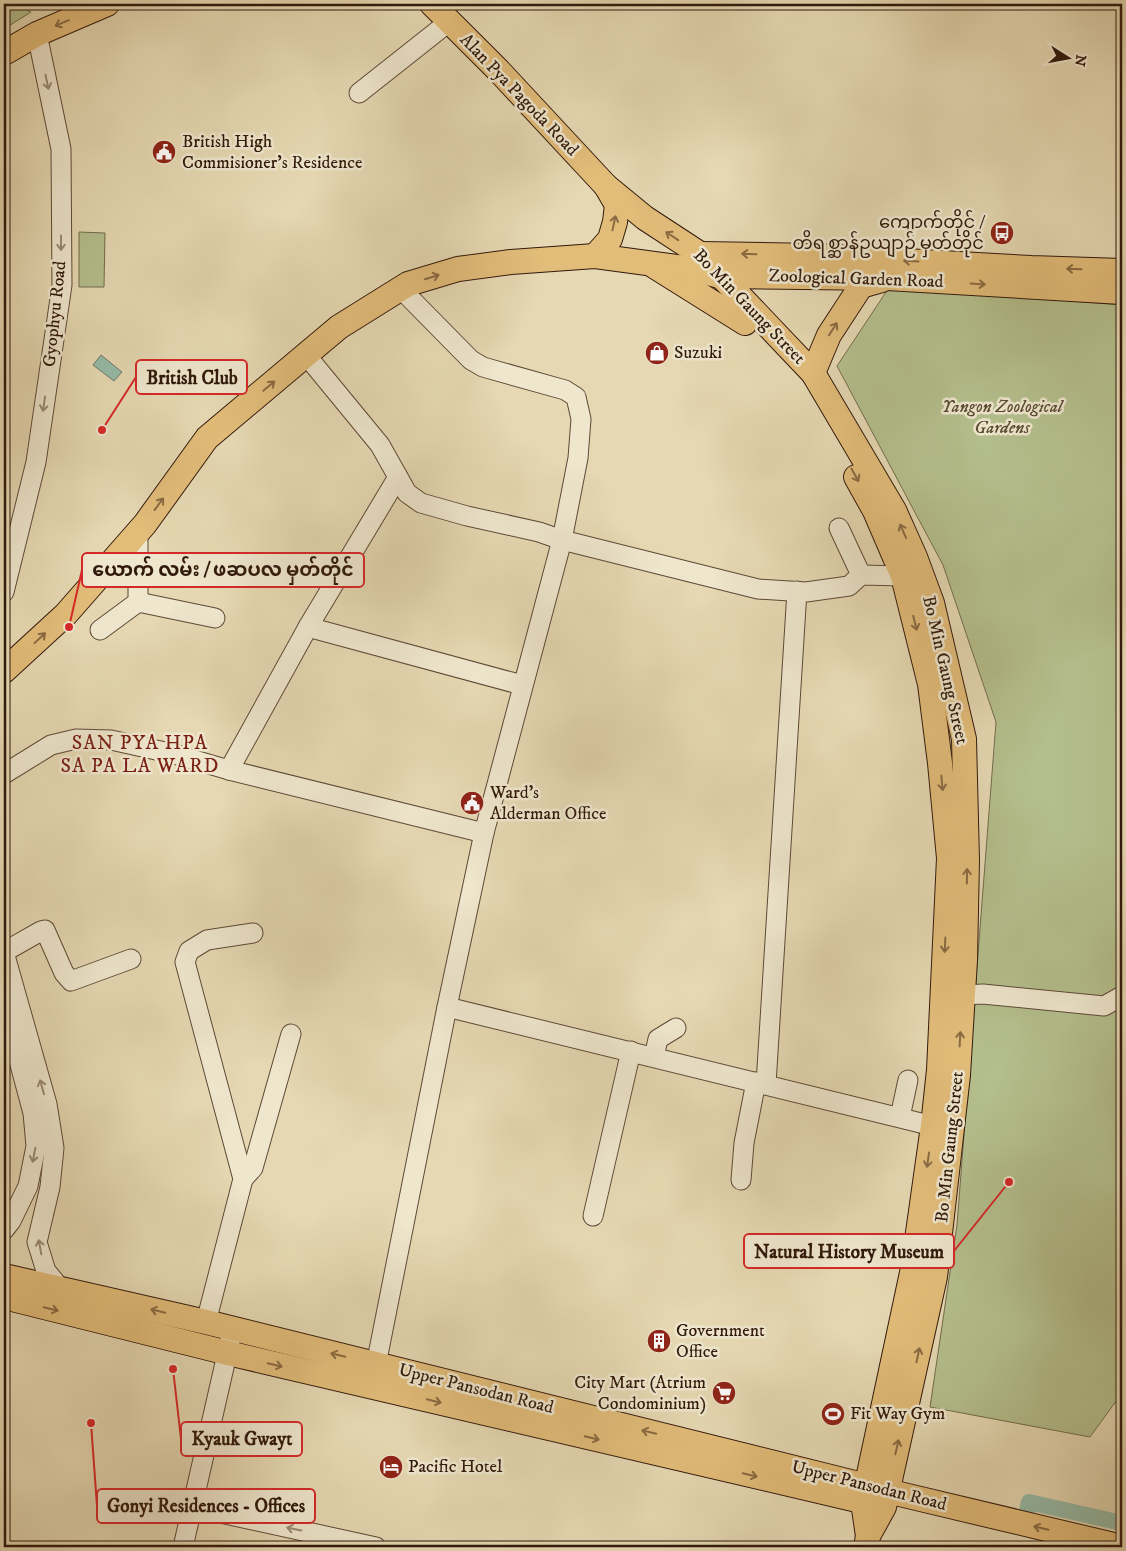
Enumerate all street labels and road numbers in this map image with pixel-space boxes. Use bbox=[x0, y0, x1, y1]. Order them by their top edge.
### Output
street label: Alan Pya Pagoda Road bbox=[455, 29, 583, 161]
street label: Bo Min Gaung Street bbox=[688, 245, 810, 369]
street label: Gyophyu Road bbox=[38, 260, 72, 368]
street label: Zoological Garden Road bbox=[768, 265, 944, 293]
street label: Bo Min Gaung Street bbox=[917, 594, 973, 747]
street label: Bo Min Gaung Street bbox=[931, 1070, 969, 1224]
street label: Upper Pansodan Road bbox=[396, 1359, 556, 1419]
street label: Upper Pansodan Road bbox=[789, 1456, 949, 1516]

